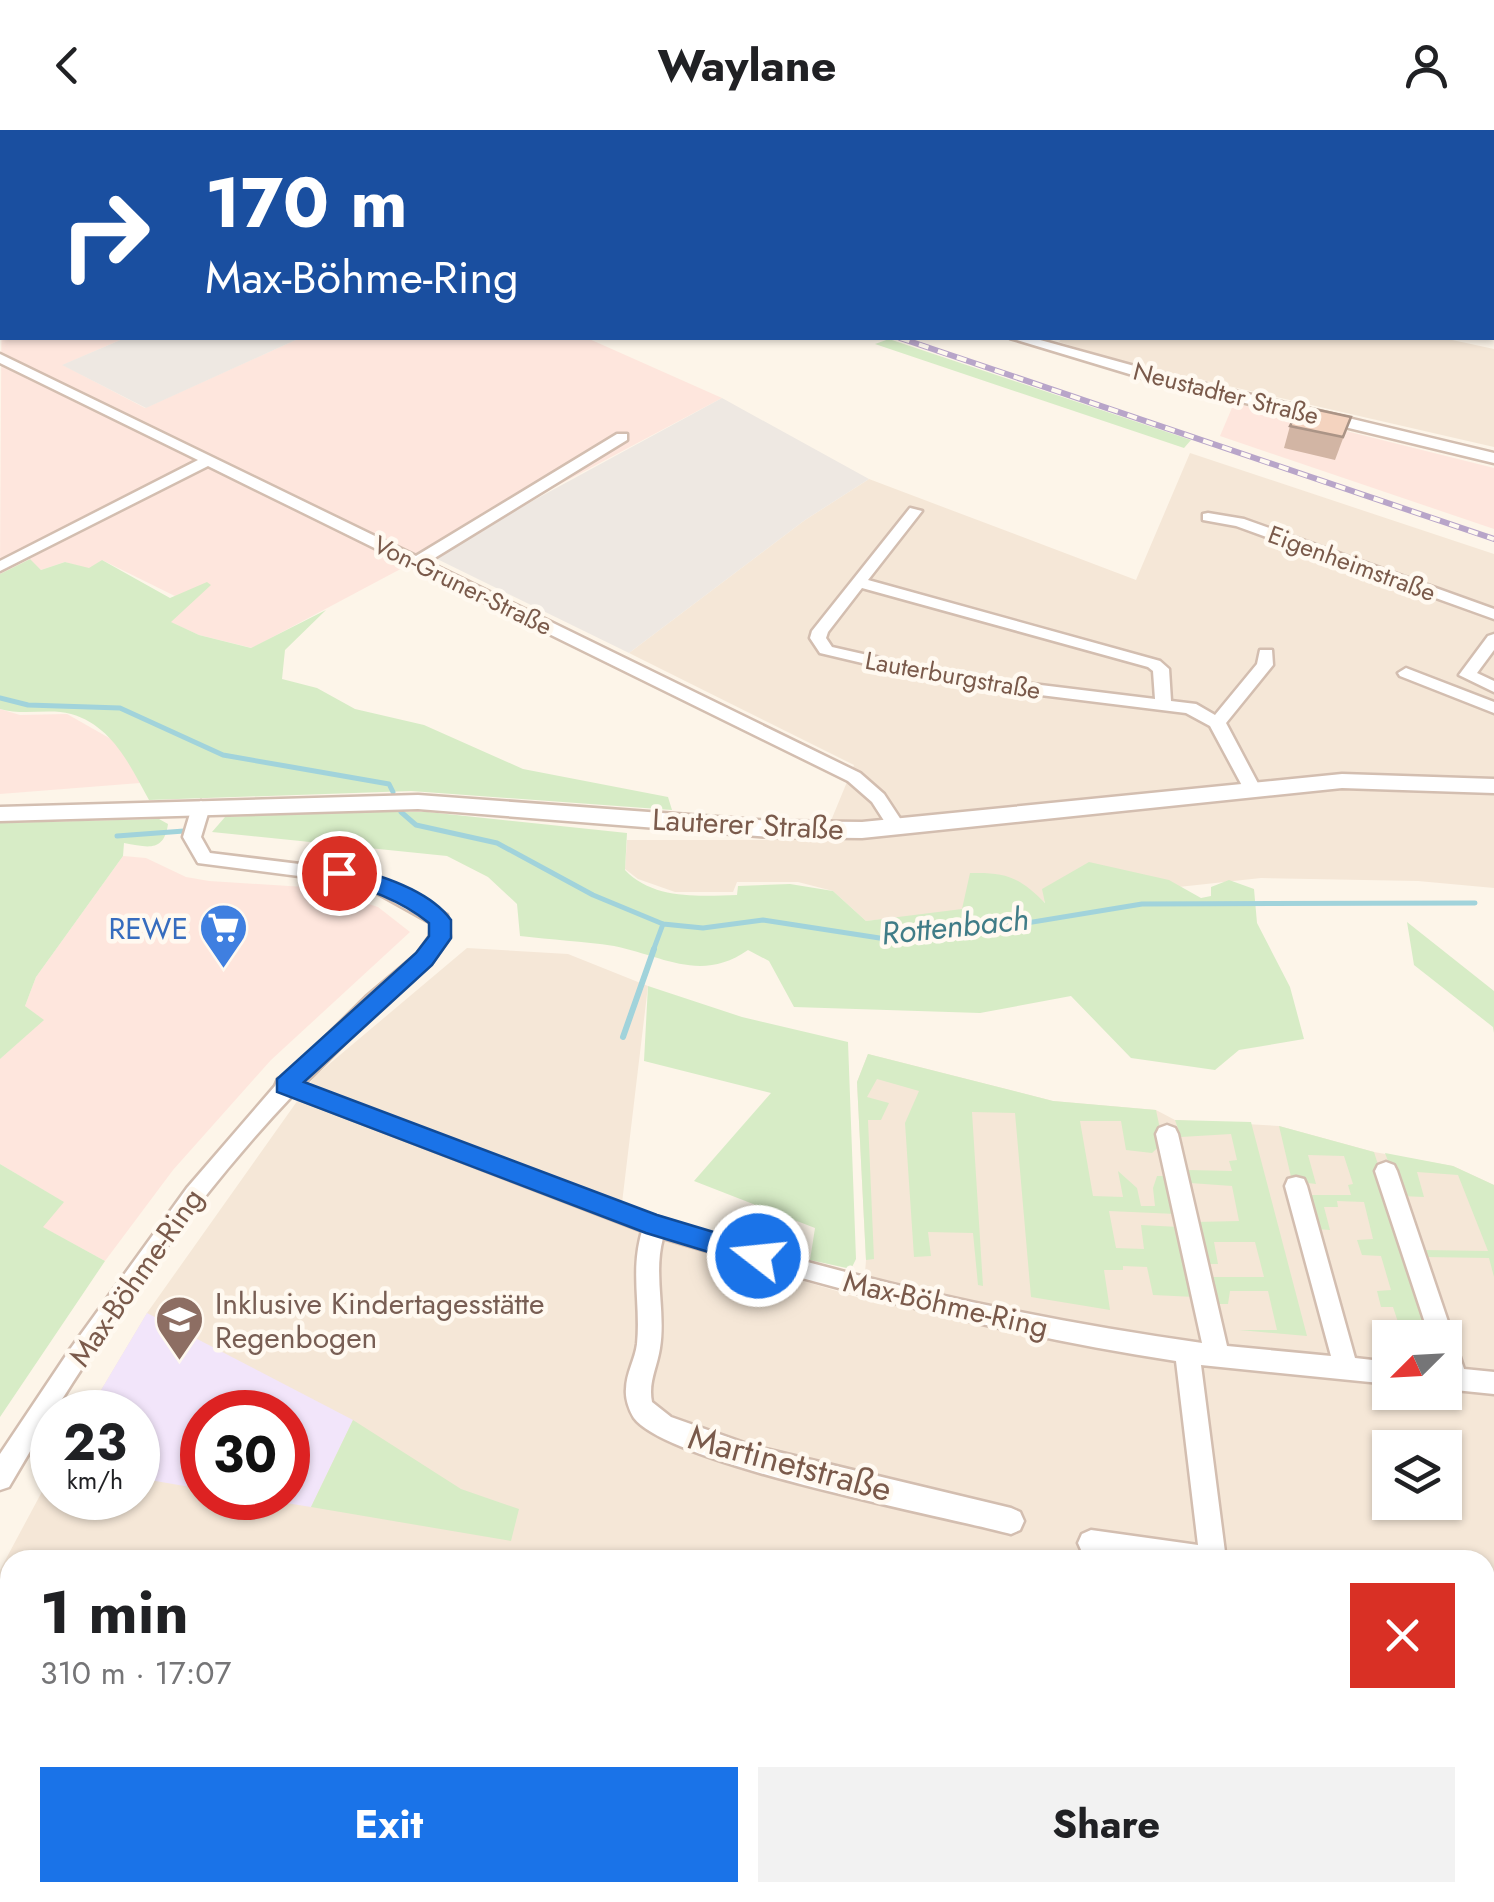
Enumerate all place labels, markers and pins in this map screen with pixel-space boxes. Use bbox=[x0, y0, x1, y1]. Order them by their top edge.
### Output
pin bbox=[297, 831, 382, 916]
supermarket icon: REWE bbox=[197, 902, 249, 970]
place label: REWE bbox=[109, 907, 188, 950]
place label: Inklusive Kindertagesstätte Regenbogen bbox=[215, 1282, 544, 1359]
school or university icon: Inklusive Kindertagesstätte Regenbogen bbox=[154, 1294, 206, 1362]

